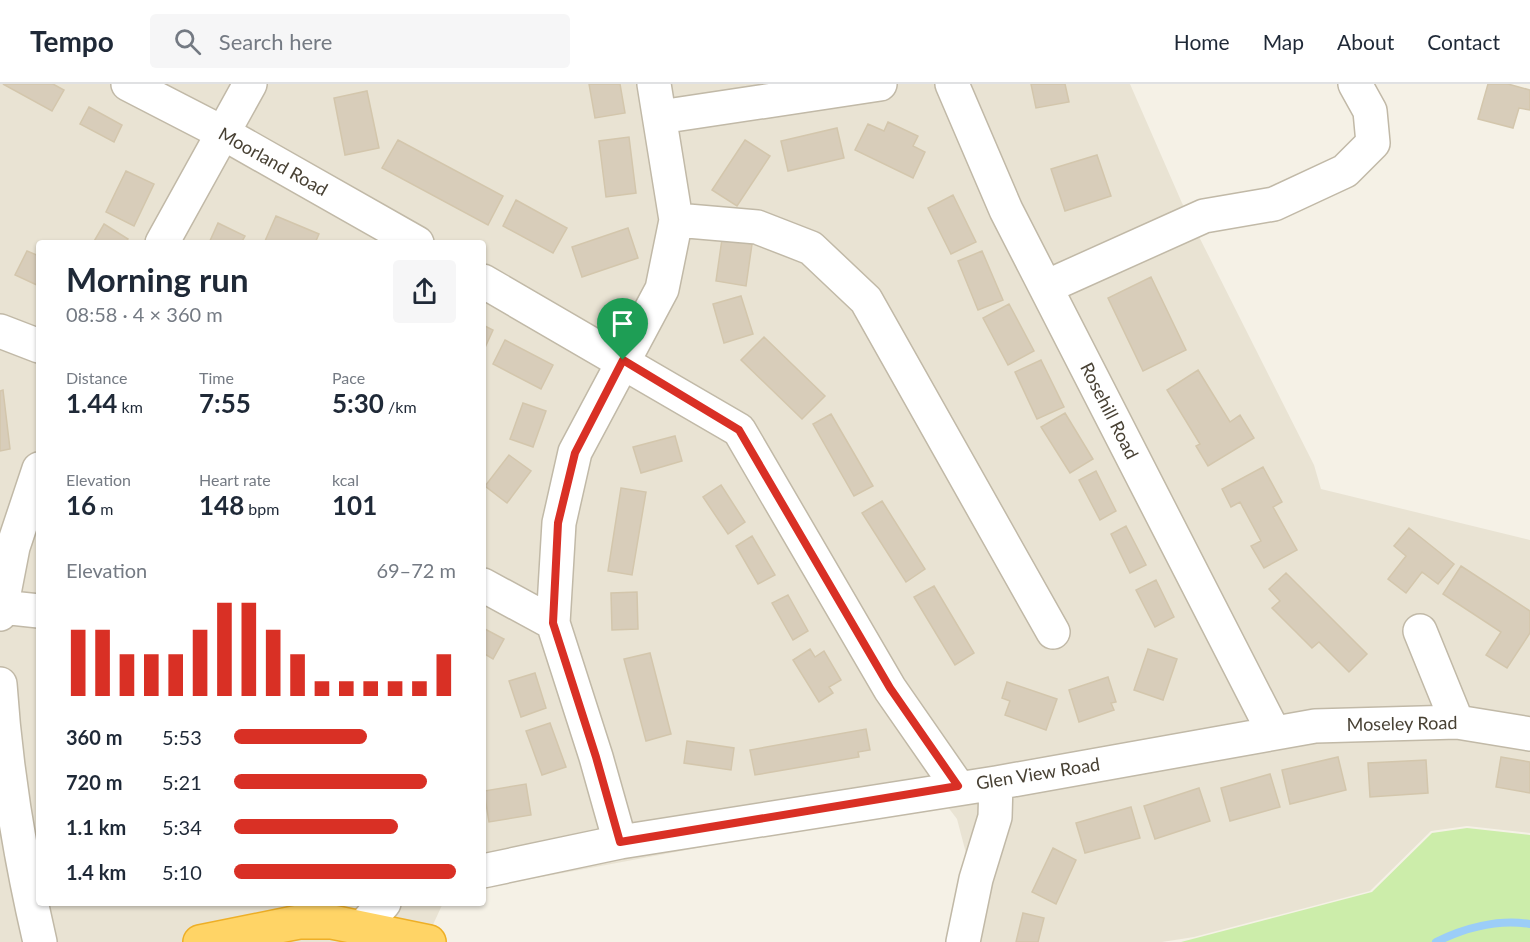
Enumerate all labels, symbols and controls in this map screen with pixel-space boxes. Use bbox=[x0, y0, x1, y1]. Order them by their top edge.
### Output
search box bbox=[150, 14, 570, 68]
text: Tempo bbox=[30, 24, 114, 58]
icon: search bbox=[171, 25, 204, 58]
text: Search here bbox=[219, 28, 332, 55]
text: Home bbox=[1174, 29, 1230, 54]
text: Map bbox=[1263, 29, 1304, 54]
text: About bbox=[1337, 29, 1394, 54]
text: Contact bbox=[1427, 29, 1500, 54]
street label: Moorland Road bbox=[215, 122, 332, 200]
text: Morning run bbox=[66, 259, 249, 299]
button: share bbox=[393, 260, 456, 323]
pin bbox=[597, 298, 648, 360]
text: 08:58 · 4 × 360 m bbox=[66, 302, 223, 326]
icon: arrive bbox=[606, 307, 639, 340]
street label: Rosehill Road bbox=[1076, 359, 1144, 463]
text: Distance bbox=[66, 368, 127, 387]
text: Time bbox=[199, 368, 234, 387]
text: Pace bbox=[332, 368, 365, 387]
text: 1.44 bbox=[66, 387, 117, 419]
text: 7:55 bbox=[199, 387, 251, 419]
text: 5:30 bbox=[332, 387, 384, 419]
text: km bbox=[117, 397, 143, 416]
text: /km bbox=[384, 397, 417, 416]
text: Elevation bbox=[66, 470, 131, 489]
text: Heart rate bbox=[199, 470, 271, 489]
text: kcal bbox=[332, 470, 359, 489]
text: 16 bbox=[66, 489, 96, 521]
text: 148 bbox=[199, 489, 244, 521]
text: 101 bbox=[332, 489, 377, 521]
text: m bbox=[96, 499, 113, 518]
text: bpm bbox=[244, 499, 279, 518]
text: Elevation bbox=[66, 558, 147, 582]
text: 69–72 m bbox=[376, 558, 456, 582]
street label: Moseley Road bbox=[1346, 711, 1458, 735]
text: 360 m bbox=[66, 725, 122, 749]
text: 5:53 bbox=[162, 725, 202, 749]
street label: Glen View Road bbox=[974, 752, 1101, 794]
text: 720 m bbox=[66, 770, 122, 794]
text: 5:21 bbox=[162, 770, 202, 794]
text: 1.1 km bbox=[66, 815, 126, 839]
text: 5:34 bbox=[162, 815, 202, 839]
text: 1.4 km bbox=[66, 860, 126, 884]
text: 5:10 bbox=[162, 860, 202, 884]

